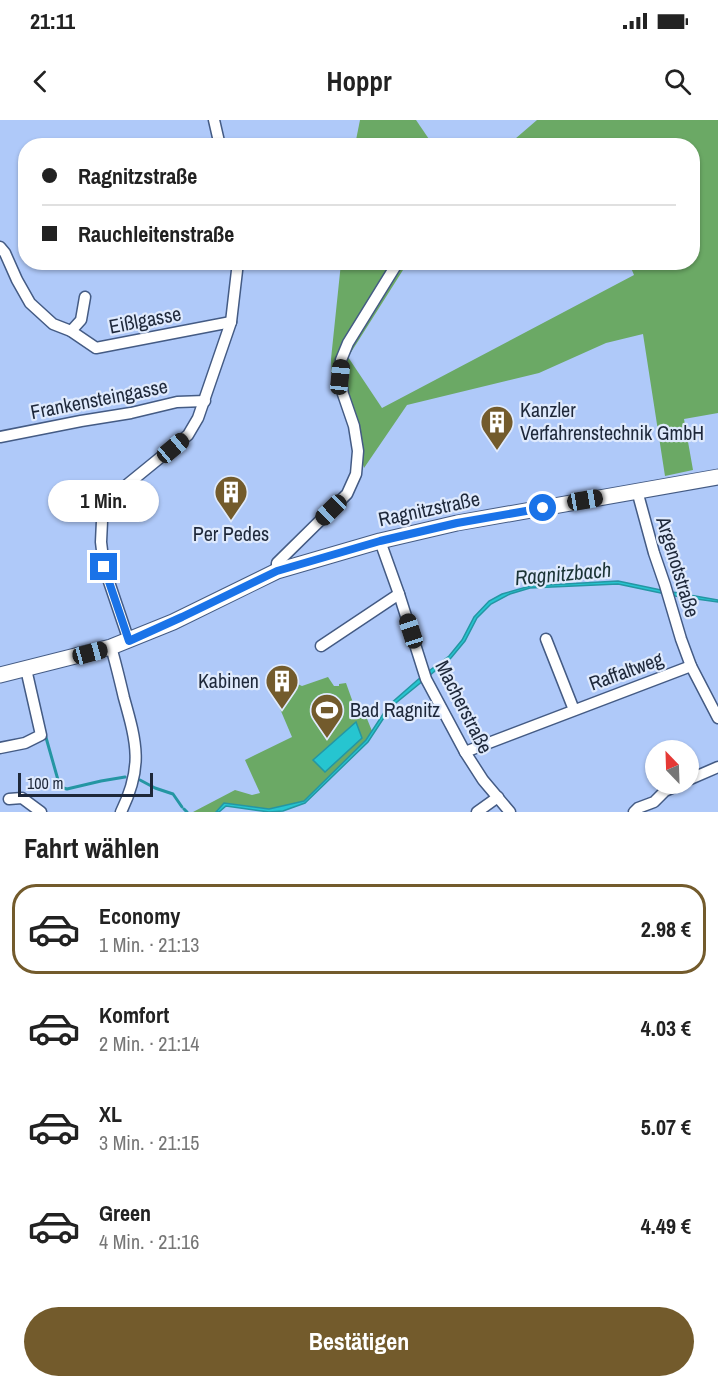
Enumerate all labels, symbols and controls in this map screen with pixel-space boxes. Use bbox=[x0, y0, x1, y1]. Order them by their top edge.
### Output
text: 21:11 bbox=[30, 6, 75, 36]
text: Hoppr bbox=[326, 63, 392, 99]
icon: back bbox=[24, 65, 57, 98]
icon: search bbox=[661, 65, 694, 98]
text: Ragnitzstraße bbox=[78, 161, 197, 191]
text: Rauchleitenstraße bbox=[78, 219, 234, 249]
street label: Eißlgasse bbox=[107, 299, 183, 340]
car bbox=[329, 358, 351, 396]
street label: Frankensteingasse bbox=[28, 372, 170, 425]
place label: Kanzler Verfahrenstechnik GmbH bbox=[520, 396, 704, 446]
building icon: Kanzler Verfahrenstechnik GmbH bbox=[479, 404, 515, 451]
car bbox=[153, 430, 193, 466]
building icon: Per Pedes bbox=[213, 474, 249, 521]
callout: 1 Min. bbox=[48, 480, 160, 522]
street label: Ragnitzstraße bbox=[376, 485, 482, 532]
text: 1 Min. bbox=[80, 487, 127, 514]
car bbox=[566, 488, 604, 512]
car bbox=[312, 491, 350, 529]
route start bbox=[529, 494, 556, 521]
street label: Argenotstraße bbox=[650, 512, 707, 620]
place label: Per Pedes bbox=[193, 520, 269, 547]
route end bbox=[90, 553, 117, 580]
water label: Ragnitzbach bbox=[514, 555, 612, 592]
car bbox=[397, 611, 425, 651]
car bbox=[70, 640, 110, 666]
street label: Raffaltweg bbox=[585, 645, 667, 696]
street label: Macherstraße bbox=[429, 656, 499, 758]
building icon: Kabinen bbox=[264, 663, 300, 710]
place label: Kabinen bbox=[198, 667, 259, 694]
sports icon: Bad Ragnitz bbox=[309, 692, 345, 739]
place label: Bad Ragnitz bbox=[350, 696, 440, 723]
north arrow bbox=[645, 740, 699, 794]
map controls bbox=[645, 740, 699, 794]
scale bar bbox=[18, 770, 153, 798]
text: 100 m bbox=[27, 772, 63, 794]
text: Fahrt wählen bbox=[24, 830, 160, 866]
text: Economy bbox=[99, 901, 180, 931]
icon: car bbox=[27, 902, 81, 956]
text: 2.98 € bbox=[641, 914, 691, 944]
text: 1 Min. · 21:13 bbox=[99, 931, 199, 958]
text: Komfort bbox=[99, 1000, 169, 1030]
icon: car bbox=[27, 1001, 81, 1055]
text: 4.03 € bbox=[641, 1013, 691, 1043]
text: 2 Min. · 21:14 bbox=[99, 1030, 199, 1057]
text: XL bbox=[99, 1099, 122, 1129]
icon: car bbox=[27, 1100, 81, 1154]
text: 5.07 € bbox=[641, 1112, 691, 1142]
text: 3 Min. · 21:15 bbox=[99, 1129, 199, 1156]
text: Green bbox=[99, 1198, 151, 1228]
icon: car bbox=[27, 1199, 81, 1253]
text: 4.49 € bbox=[641, 1211, 691, 1241]
text: 4 Min. · 21:16 bbox=[99, 1228, 199, 1255]
button: Bestätigen bbox=[24, 1307, 694, 1376]

